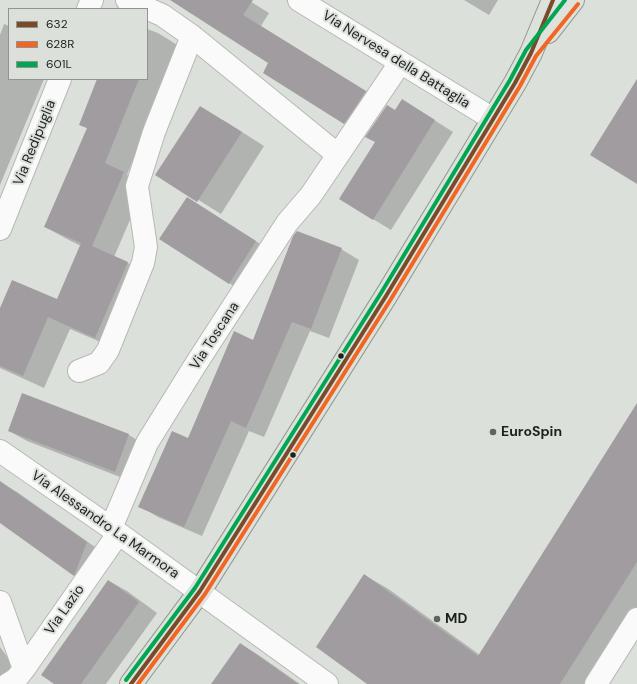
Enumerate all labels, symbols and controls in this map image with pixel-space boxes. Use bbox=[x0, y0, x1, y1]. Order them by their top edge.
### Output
legend bbox=[8, 8, 148, 80]
street label: Via Nervesa della Battaglia bbox=[319, 8, 473, 112]
text: 632 bbox=[46, 16, 68, 32]
text: 628R bbox=[46, 36, 74, 52]
text: 601L bbox=[46, 56, 72, 72]
street label: Via Redipuglia bbox=[10, 98, 60, 188]
street label: Via Toscana bbox=[187, 299, 243, 373]
unlabelled marker bbox=[336, 351, 346, 361]
place label: EuroSpin bbox=[501, 424, 562, 440]
marker: EuroSpin bbox=[488, 427, 498, 437]
unlabelled marker bbox=[288, 450, 298, 460]
street label: Via Alessandro La Marmora bbox=[28, 467, 182, 583]
street label: Via Lazio bbox=[42, 582, 88, 638]
place label: MD bbox=[445, 611, 467, 627]
marker: MD bbox=[432, 614, 442, 624]

